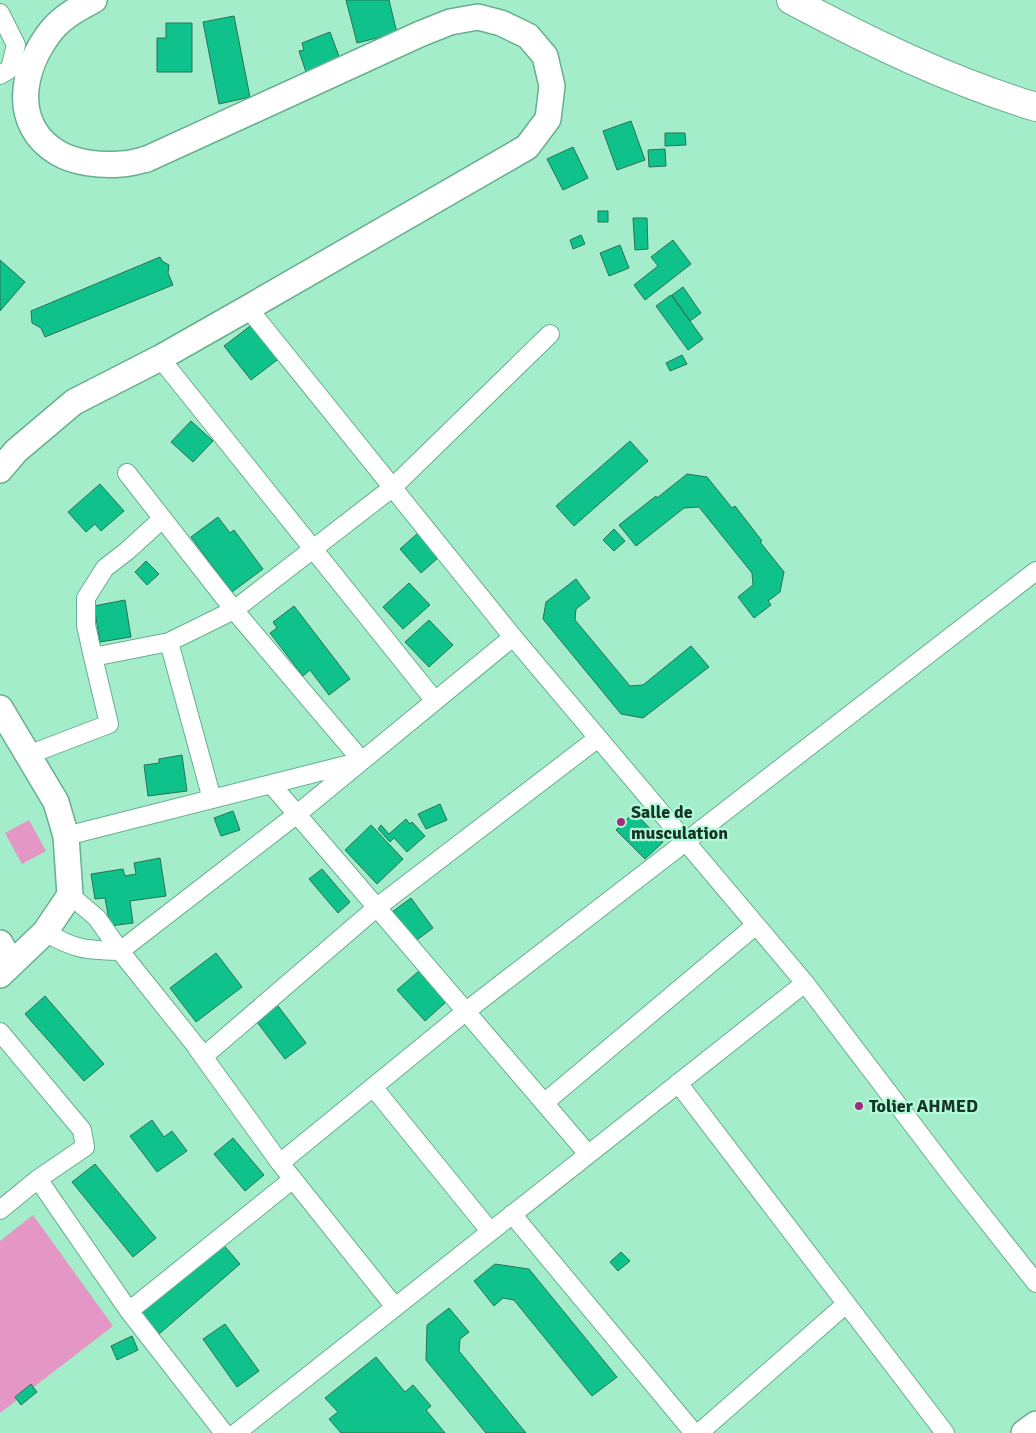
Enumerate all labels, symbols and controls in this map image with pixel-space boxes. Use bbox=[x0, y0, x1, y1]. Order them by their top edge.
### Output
place label: Salle de musculation bbox=[631, 801, 728, 844]
marker: Salle de musculation bbox=[615, 816, 627, 828]
place label: Tolier AHMED bbox=[869, 1095, 978, 1117]
marker: Tolier AHMED bbox=[853, 1100, 865, 1112]

